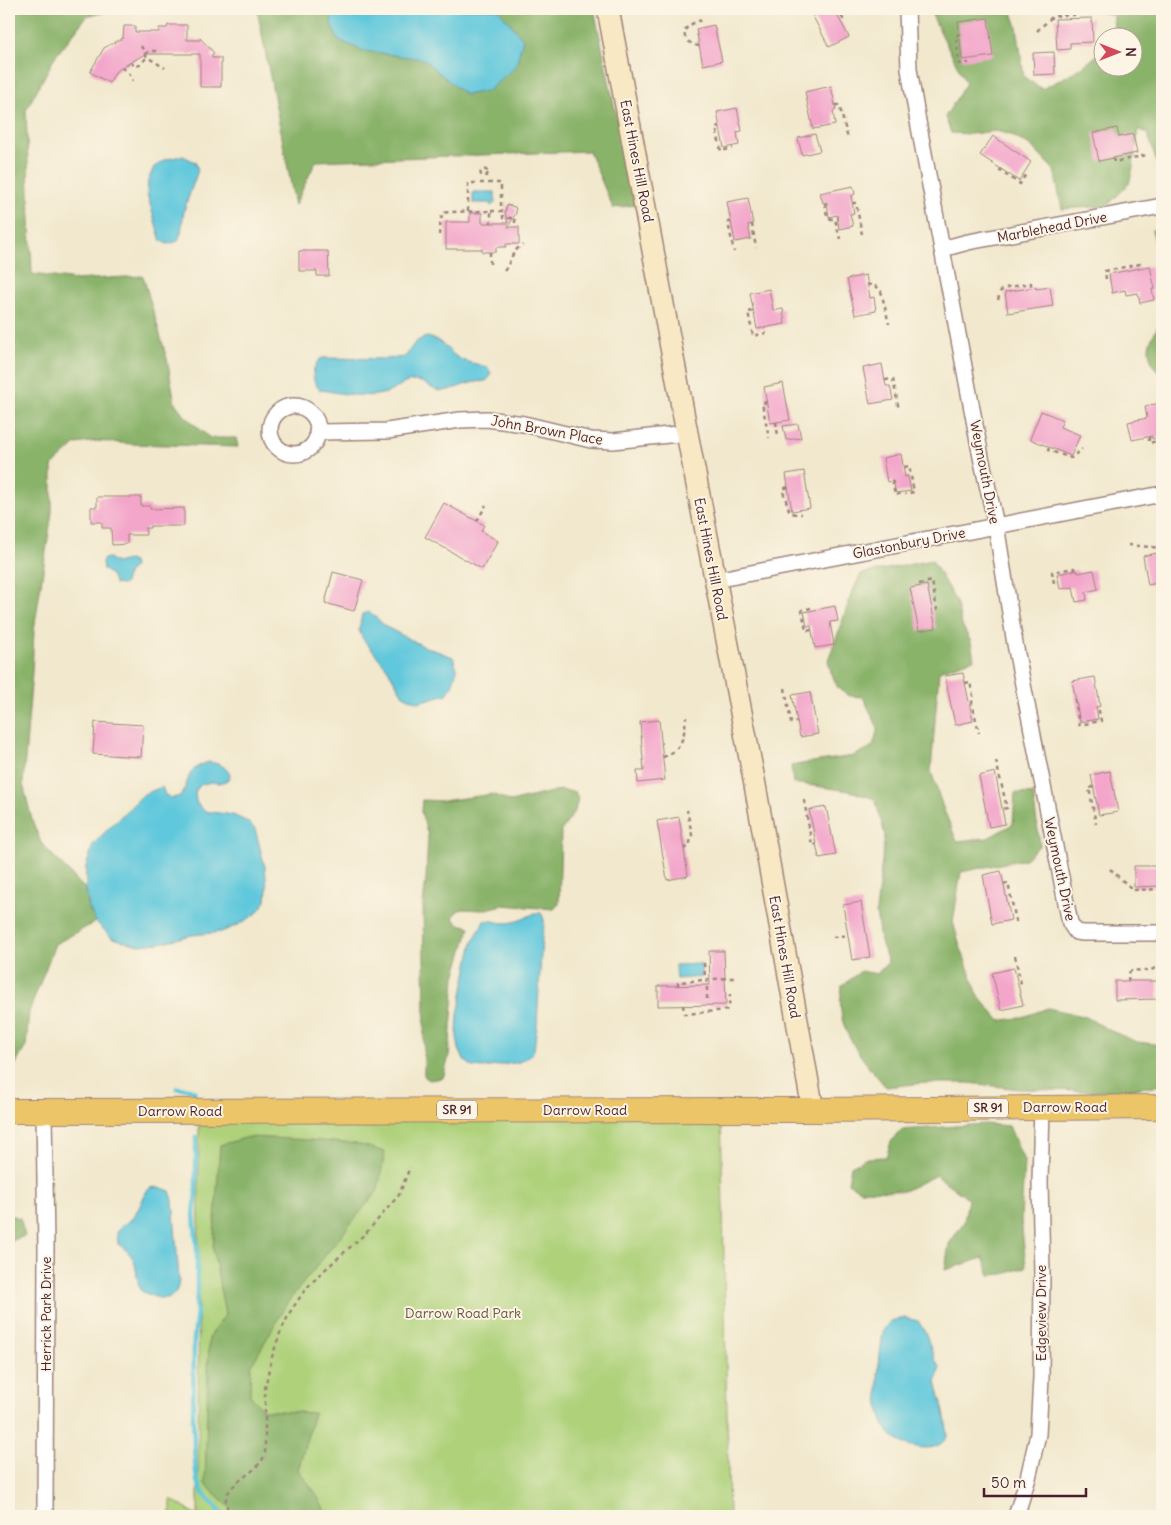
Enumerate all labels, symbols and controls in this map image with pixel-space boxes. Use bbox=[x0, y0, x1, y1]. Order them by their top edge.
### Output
north arrow bbox=[1094, 28, 1144, 78]
text: N bbox=[1122, 47, 1140, 57]
street label: East Hines Hill Road bbox=[616, 98, 658, 224]
street label: Marblehead Drive bbox=[996, 208, 1108, 246]
street label: John Brown Place bbox=[490, 411, 604, 449]
street label: Weymouth Drive bbox=[966, 419, 1004, 525]
street label: East Hines Hill Road bbox=[690, 496, 732, 622]
street label: Glastonbury Drive bbox=[851, 523, 967, 563]
street label: Weymouth Drive bbox=[1040, 816, 1080, 922]
street label: East Hines Hill Road bbox=[765, 894, 805, 1020]
road number: SR 91 bbox=[968, 1098, 1008, 1118]
street label: Darrow Road bbox=[1023, 1098, 1107, 1116]
road number: SR 91 bbox=[437, 1100, 477, 1120]
street label: Darrow Road bbox=[543, 1101, 627, 1119]
street label: Darrow Road bbox=[138, 1102, 222, 1120]
street label: Herrick Park Drive bbox=[37, 1256, 55, 1372]
street label: Edgeview Drive bbox=[1032, 1265, 1050, 1361]
park label: Darrow Road Park bbox=[405, 1304, 521, 1322]
scale bar bbox=[984, 1465, 1086, 1497]
text: 50 m bbox=[991, 1473, 1026, 1492]

